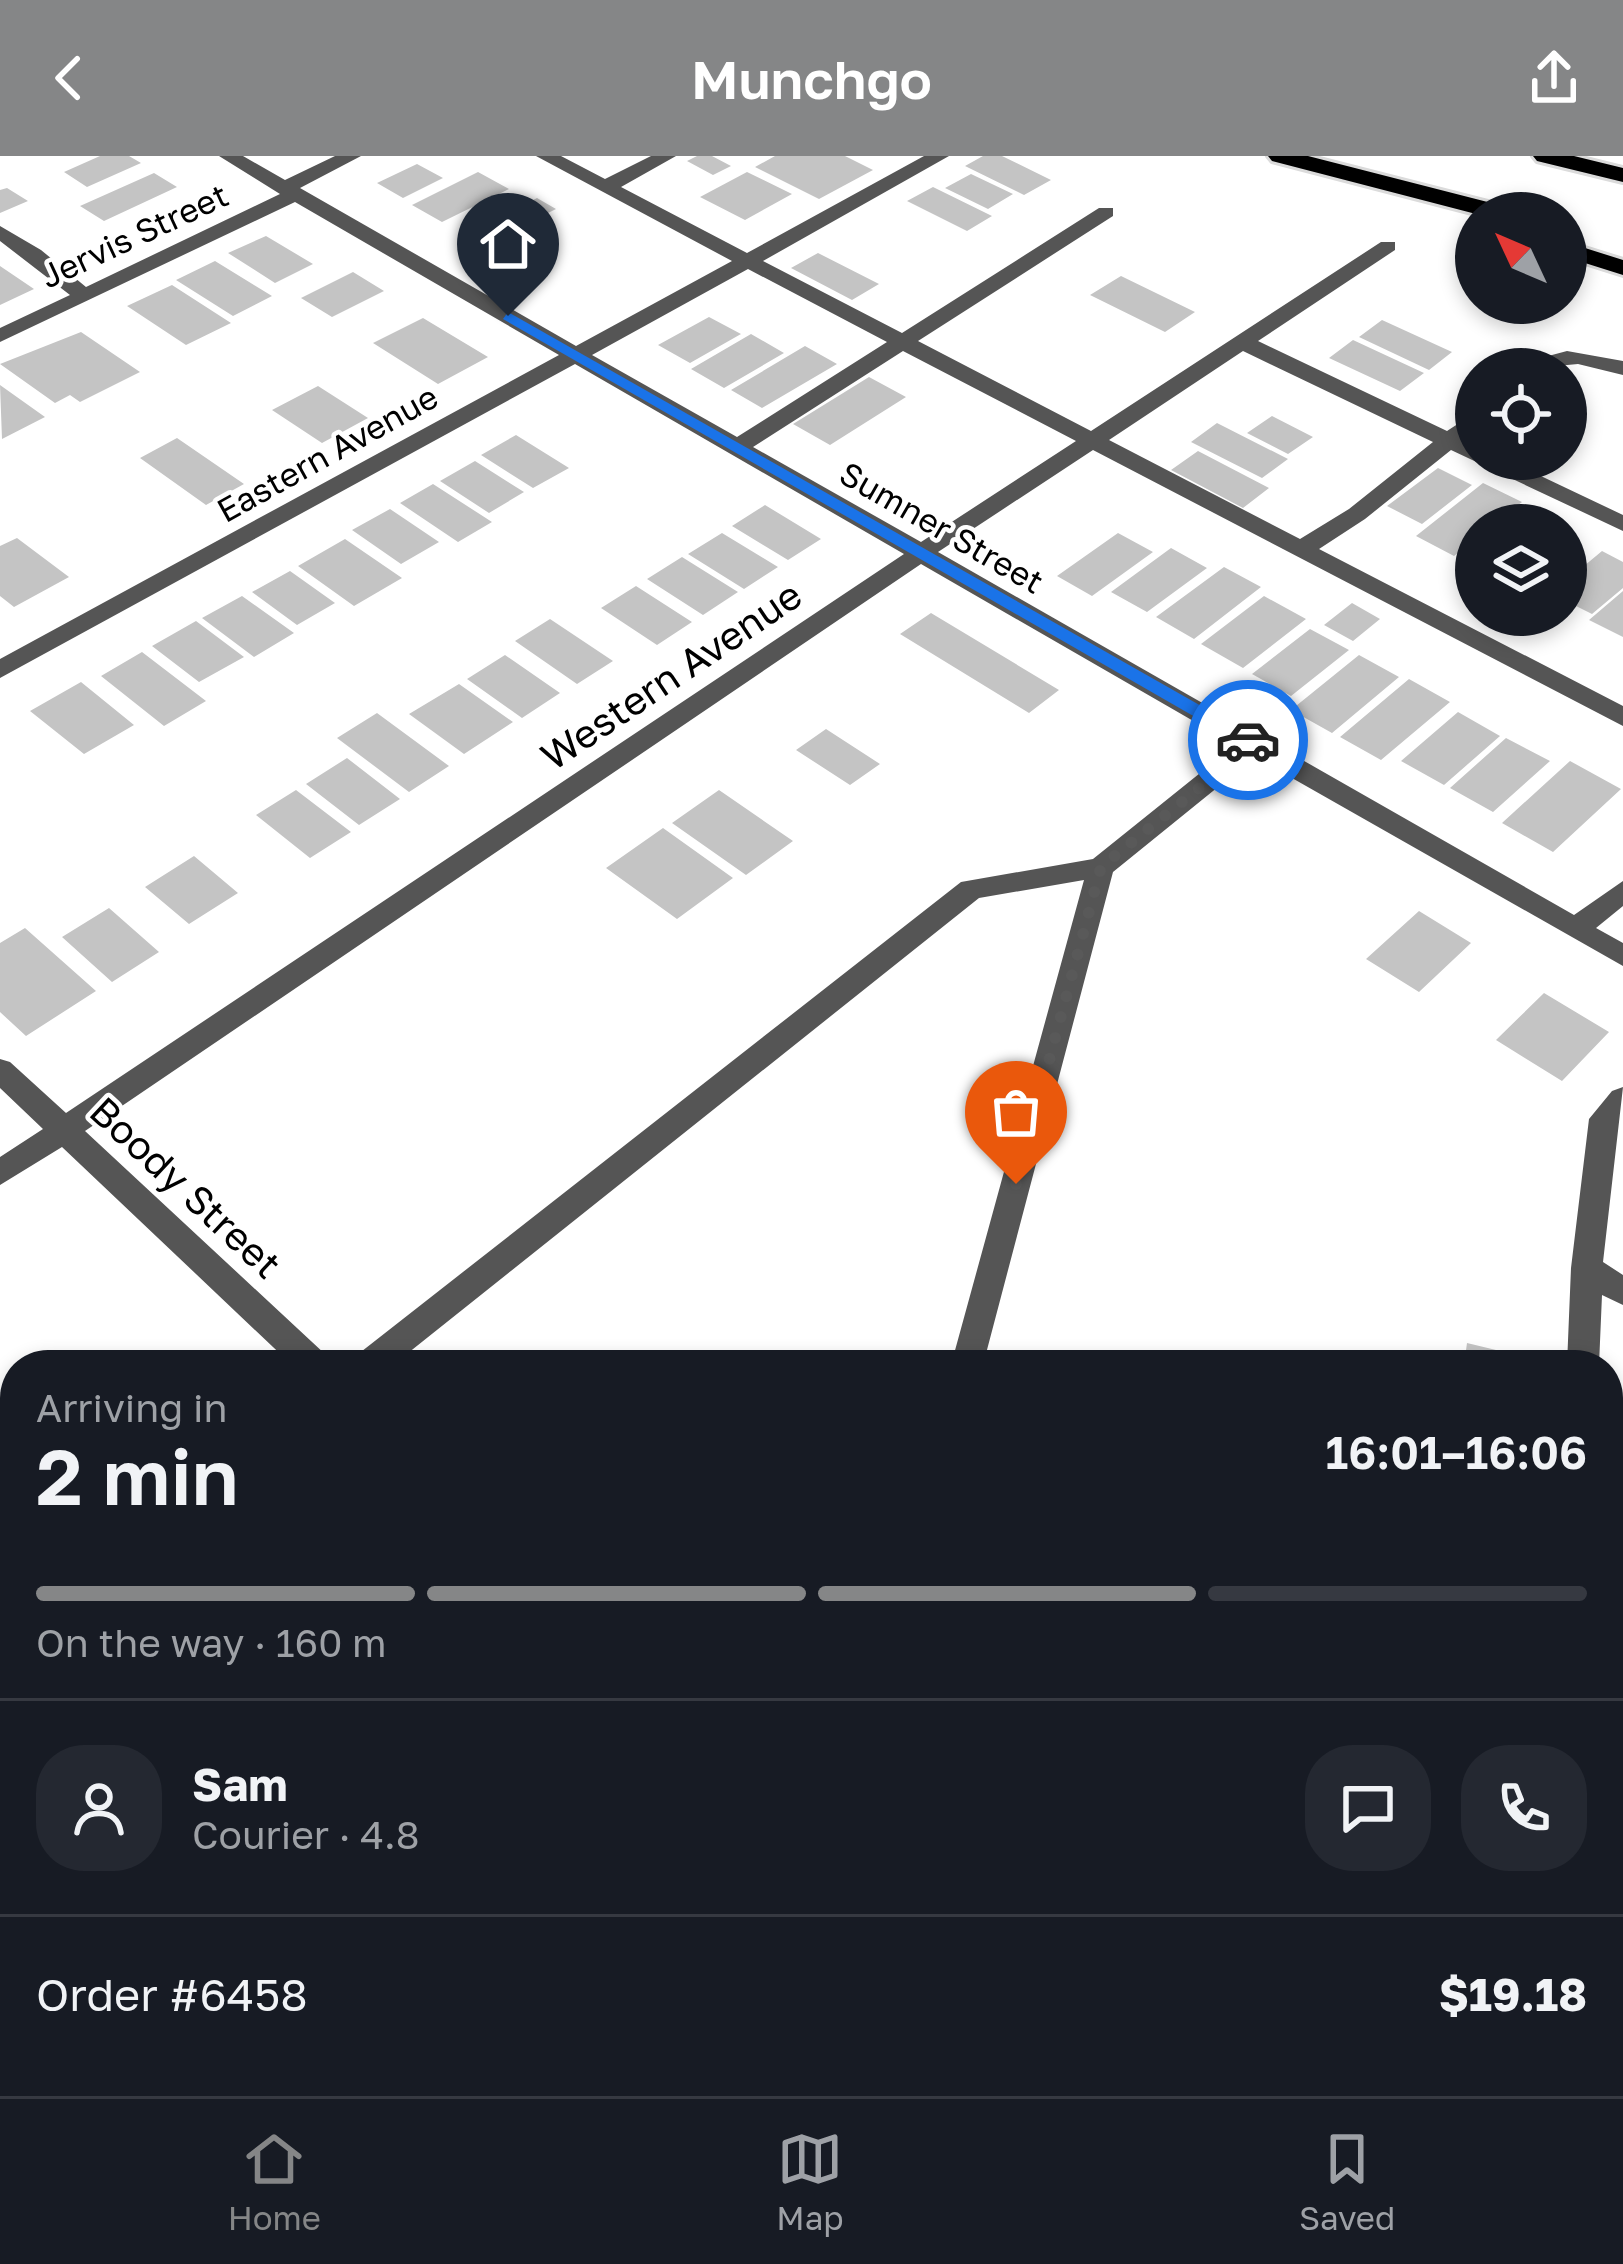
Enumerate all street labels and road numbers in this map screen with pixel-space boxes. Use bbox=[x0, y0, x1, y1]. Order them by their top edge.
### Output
street label: Jervis Street bbox=[34, 175, 234, 295]
street label: Eastern Avenue bbox=[210, 376, 444, 530]
street label: Sumner Street bbox=[833, 453, 1051, 601]
street label: Western Avenue bbox=[532, 571, 810, 779]
street label: Boody Street bbox=[81, 1087, 291, 1287]

